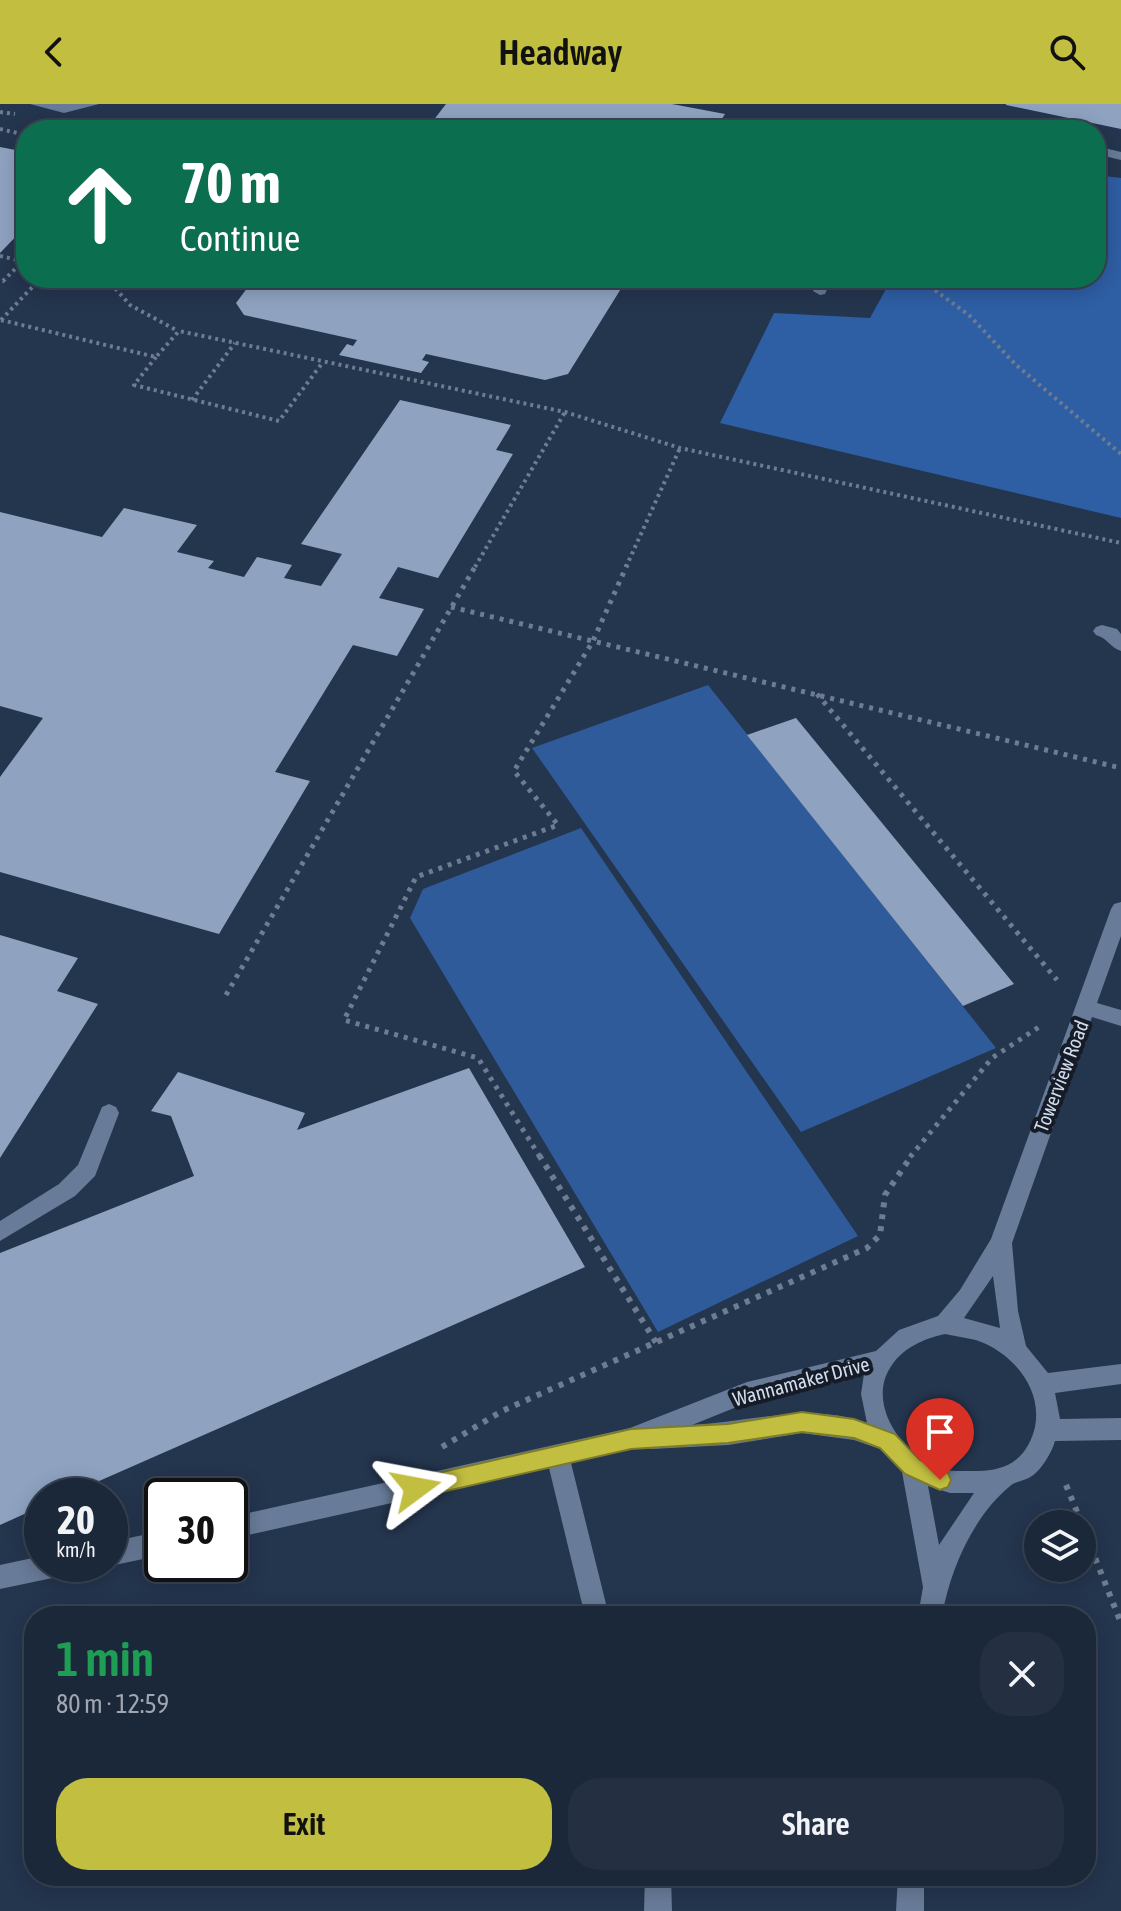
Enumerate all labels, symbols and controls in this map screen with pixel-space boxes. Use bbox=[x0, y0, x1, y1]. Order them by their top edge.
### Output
icon: back bbox=[32, 30, 76, 74]
icon: search bbox=[1045, 30, 1089, 74]
text: Headway bbox=[499, 31, 622, 73]
text: 70 m bbox=[180, 151, 281, 215]
icon: ahead bbox=[48, 152, 152, 256]
text: Continue bbox=[180, 217, 300, 259]
street label: Towerview Road bbox=[1029, 1017, 1093, 1135]
street label: Wannamaker Drive bbox=[730, 1352, 872, 1410]
pin bbox=[906, 1398, 974, 1480]
icon: arrive bbox=[918, 1410, 962, 1454]
position arrow bbox=[374, 1446, 458, 1530]
speed limit sign: 30 bbox=[144, 1478, 248, 1582]
text: 20 bbox=[57, 1497, 95, 1542]
map controls bbox=[1024, 1510, 1096, 1582]
button: layers bbox=[1024, 1510, 1096, 1582]
text: km/h bbox=[56, 1538, 96, 1561]
text: 1 min bbox=[56, 1631, 154, 1686]
button: close bbox=[980, 1632, 1064, 1716]
text: 80 m · 12:59 bbox=[56, 1689, 169, 1719]
button: Exit bbox=[56, 1778, 552, 1870]
button: Share bbox=[568, 1778, 1064, 1870]

